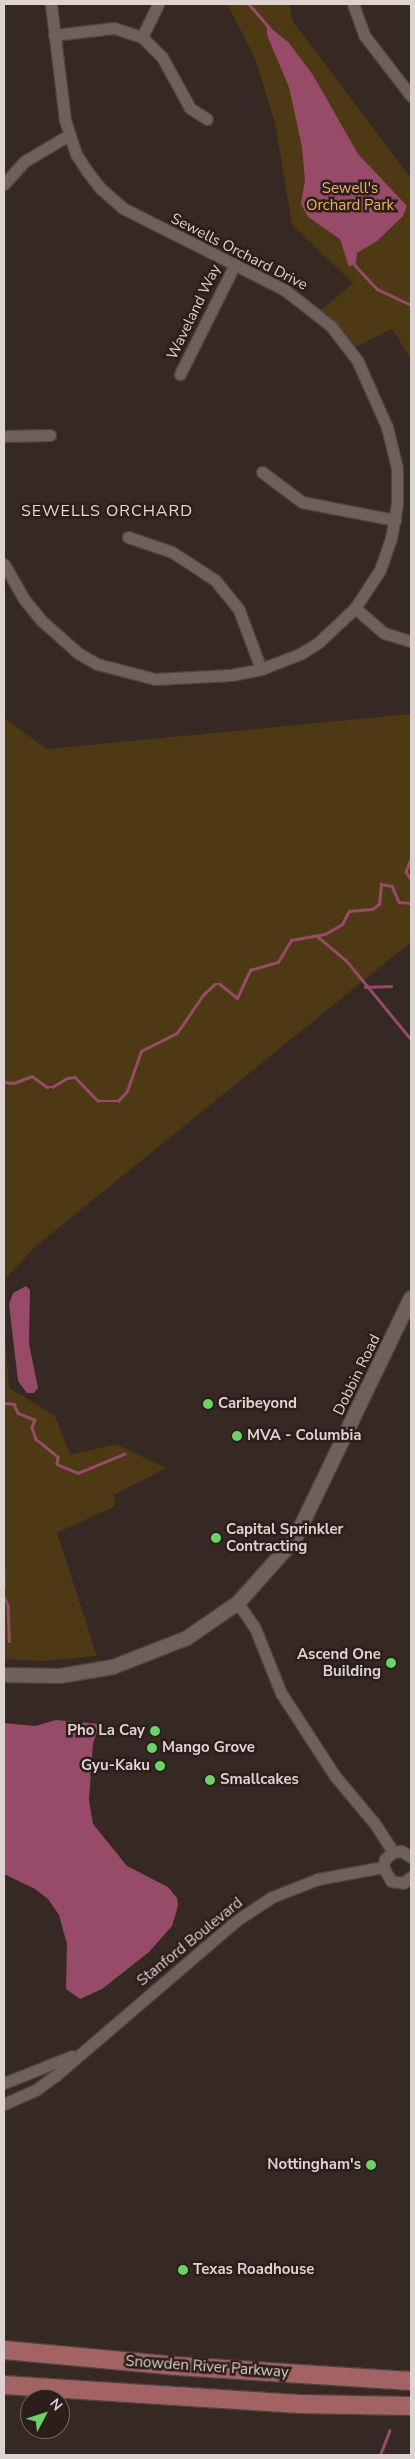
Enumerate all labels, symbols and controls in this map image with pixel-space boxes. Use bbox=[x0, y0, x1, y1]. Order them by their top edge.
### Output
park label: Sewell's Orchard Park bbox=[306, 179, 394, 214]
street label: Sewells Orchard Drive bbox=[168, 210, 310, 294]
street label: Waveland Way bbox=[163, 261, 225, 363]
district label: SEWELLS ORCHARD bbox=[19, 501, 195, 521]
street label: Dobbin Road bbox=[330, 1332, 384, 1418]
place label: Caribeyond bbox=[218, 1395, 297, 1413]
marker: Caribeyond bbox=[202, 1398, 214, 1410]
place label: MVA - Columbia bbox=[247, 1427, 362, 1445]
marker: MVA - Columbia bbox=[231, 1430, 243, 1442]
place label: Capital Sprinkler Contracting bbox=[226, 1520, 343, 1555]
marker: Capital Sprinkler Contracting bbox=[210, 1532, 222, 1544]
place label: Ascend One Building bbox=[297, 1645, 381, 1680]
marker: Ascend One Building bbox=[385, 1657, 397, 1669]
place label: Pho La Cay bbox=[67, 1722, 145, 1740]
marker: Pho La Cay bbox=[149, 1725, 161, 1737]
place label: Mango Grove bbox=[162, 1739, 255, 1757]
marker: Mango Grove bbox=[146, 1742, 158, 1754]
place label: Gyu-Kaku bbox=[81, 1757, 150, 1775]
marker: Gyu-Kaku bbox=[154, 1760, 166, 1772]
place label: Smallcakes bbox=[220, 1771, 299, 1789]
marker: Smallcakes bbox=[204, 1774, 216, 1786]
street label: Stanford Boulevard bbox=[134, 1894, 246, 1990]
place label: Nottingham's bbox=[267, 2156, 361, 2174]
marker: Nottingham's bbox=[365, 2159, 377, 2171]
place label: Texas Roadhouse bbox=[193, 2261, 314, 2279]
marker: Texas Roadhouse bbox=[177, 2264, 189, 2276]
street label: Snowden River Parkway bbox=[125, 2352, 289, 2382]
north arrow bbox=[20, 2389, 70, 2439]
text: N bbox=[45, 2395, 67, 2415]

